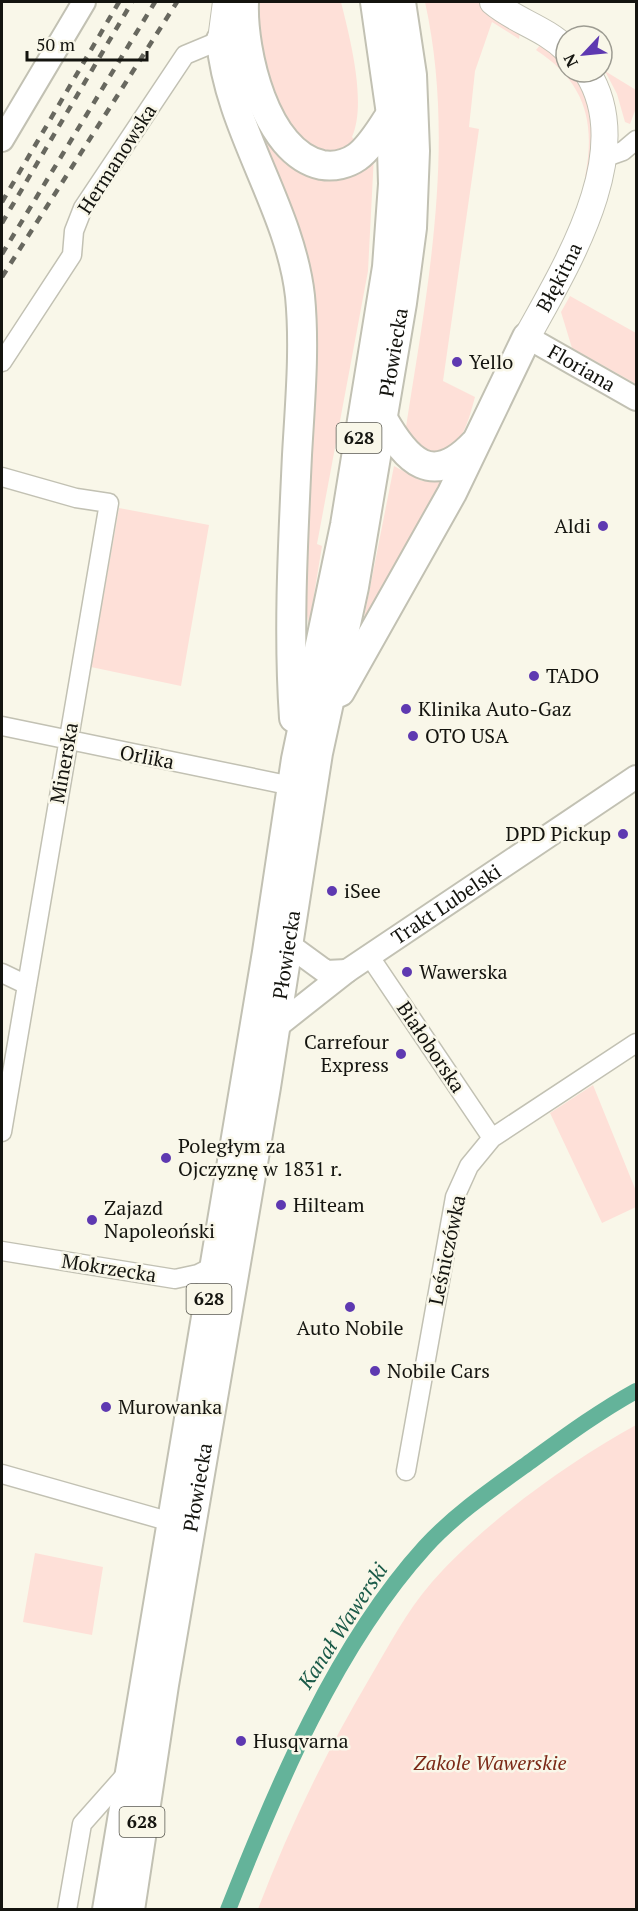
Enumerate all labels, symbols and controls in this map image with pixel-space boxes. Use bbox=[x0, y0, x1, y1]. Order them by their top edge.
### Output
scale bar bbox=[27, 24, 147, 62]
north arrow bbox=[554, 24, 614, 84]
text: 50 m bbox=[36, 32, 76, 56]
text: N bbox=[558, 50, 583, 71]
street label: Hermanowska bbox=[71, 99, 162, 219]
street label: Błękitna bbox=[530, 238, 588, 317]
street label: Płowiecka bbox=[372, 306, 414, 399]
street label: Floriana bbox=[543, 338, 621, 398]
place label: Yello bbox=[469, 348, 513, 375]
marker: Yello bbox=[450, 355, 464, 369]
road number: 628 bbox=[336, 423, 382, 453]
place label: Aldi bbox=[554, 512, 591, 539]
marker: Aldi bbox=[596, 519, 610, 533]
place label: TADO bbox=[546, 662, 599, 689]
marker: TADO bbox=[527, 669, 541, 683]
place label: Klinika Auto-Gaz bbox=[418, 695, 572, 722]
marker: Klinika Auto-Gaz bbox=[399, 702, 413, 716]
street label: Minerska bbox=[43, 720, 84, 806]
place label: OTO USA bbox=[425, 722, 509, 749]
marker: OTO USA bbox=[406, 729, 420, 743]
street label: Orlika bbox=[118, 738, 177, 775]
place label: DPD Pickup bbox=[506, 820, 611, 847]
marker: DPD Pickup bbox=[616, 827, 630, 841]
street label: Trakt Lubelski bbox=[386, 857, 506, 950]
place label: iSee bbox=[344, 877, 381, 904]
marker: iSee bbox=[325, 884, 339, 898]
street label: Płowiecka bbox=[266, 908, 306, 1001]
place label: Wawerska bbox=[419, 958, 508, 985]
marker: Wawerska bbox=[400, 965, 414, 979]
street label: Białoborska bbox=[391, 996, 472, 1098]
place label: Carrefour Express bbox=[304, 1028, 389, 1078]
marker: Carrefour Express bbox=[394, 1047, 408, 1061]
place label: Poległym za Ojczyznę w 1831 r. bbox=[178, 1132, 343, 1182]
marker: Poległym za Ojczyznę w 1831 r. bbox=[159, 1151, 173, 1165]
place label: Hilteam bbox=[293, 1191, 364, 1218]
street label: Leśniczówka bbox=[422, 1192, 471, 1307]
place label: Zajazd Napoleoński bbox=[104, 1194, 215, 1244]
marker: Hilteam bbox=[274, 1198, 288, 1212]
marker: Zajazd Napoleoński bbox=[85, 1213, 99, 1227]
street label: Mokrzecka bbox=[60, 1247, 158, 1288]
road number: 628 bbox=[186, 1284, 232, 1314]
marker: Auto Nobile bbox=[343, 1300, 357, 1314]
place label: Auto Nobile bbox=[296, 1314, 404, 1341]
place label: Nobile Cars bbox=[387, 1357, 490, 1384]
marker: Nobile Cars bbox=[368, 1364, 382, 1378]
place label: Murowanka bbox=[118, 1393, 222, 1420]
marker: Murowanka bbox=[99, 1400, 113, 1414]
street label: Płowiecka bbox=[176, 1441, 218, 1534]
water label: Kanał Wawerski bbox=[290, 1557, 393, 1695]
place label: Husqvarna bbox=[253, 1727, 349, 1754]
marker: Husqvarna bbox=[234, 1734, 248, 1748]
park label: Zakole Wawerskie bbox=[413, 1749, 567, 1776]
road number: 628 bbox=[120, 1807, 164, 1837]

